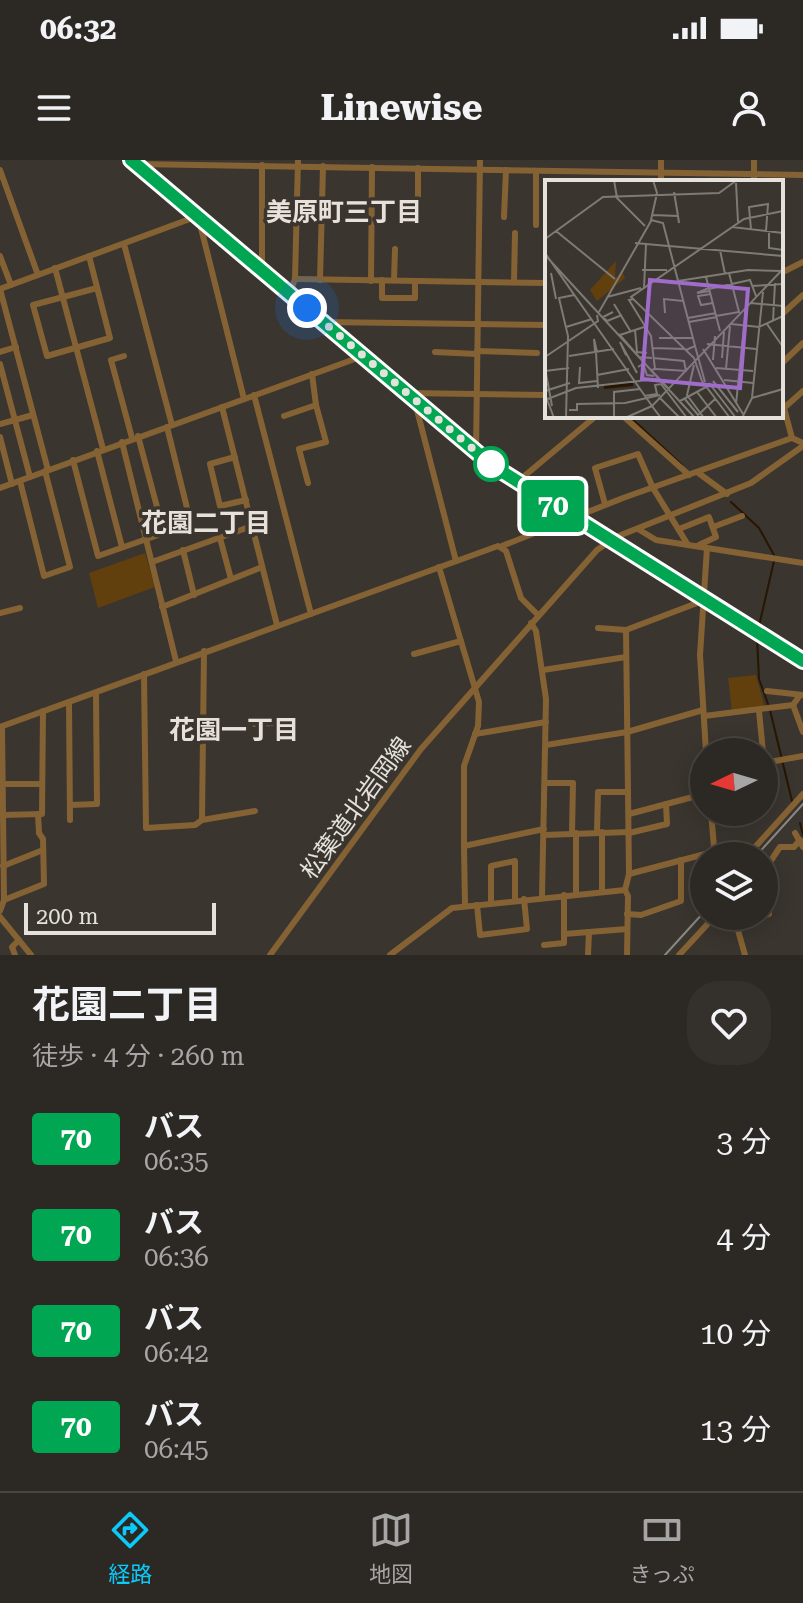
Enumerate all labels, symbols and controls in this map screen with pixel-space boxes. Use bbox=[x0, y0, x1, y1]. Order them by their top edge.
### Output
text: 06:32 bbox=[40, 11, 117, 46]
icon: menu bbox=[32, 86, 76, 130]
icon: person bbox=[727, 86, 771, 130]
text: Linewise bbox=[320, 87, 483, 129]
inset map bbox=[545, 180, 783, 418]
district label: 美原町三丁目 bbox=[266, 197, 422, 227]
your location bbox=[287, 288, 327, 328]
unlabelled marker bbox=[474, 447, 508, 481]
line badge: 70 bbox=[517, 480, 589, 532]
text: 70 bbox=[537, 489, 569, 522]
district label: 花園二丁目 bbox=[141, 508, 271, 538]
district label: 花園一丁目 bbox=[169, 715, 299, 745]
street label: 松葉道北岩岡線 bbox=[295, 732, 417, 884]
north arrow bbox=[690, 738, 778, 826]
map controls bbox=[690, 738, 778, 930]
button: layers bbox=[690, 842, 778, 930]
scale bar bbox=[24, 899, 216, 935]
text: 200 m bbox=[36, 904, 99, 929]
button: heart bbox=[687, 981, 771, 1065]
text: 花園二丁目 bbox=[32, 983, 222, 1027]
text: 徒歩 · 4 分 · 260 m bbox=[32, 1041, 245, 1071]
text: バス bbox=[144, 1109, 204, 1144]
text: 70 bbox=[60, 1122, 92, 1155]
text: 3 分 bbox=[717, 1124, 771, 1159]
text: 06:35 bbox=[144, 1146, 209, 1176]
text: バス bbox=[144, 1205, 204, 1240]
text: 70 bbox=[60, 1218, 92, 1251]
text: 4 分 bbox=[717, 1220, 771, 1255]
text: 06:36 bbox=[144, 1242, 209, 1272]
text: バス bbox=[144, 1301, 204, 1336]
text: 70 bbox=[60, 1314, 92, 1347]
text: 10 分 bbox=[700, 1316, 771, 1351]
text: 06:42 bbox=[144, 1338, 209, 1368]
text: バス bbox=[144, 1397, 204, 1432]
text: 70 bbox=[60, 1410, 92, 1443]
text: 13 分 bbox=[700, 1412, 771, 1447]
text: 06:45 bbox=[144, 1434, 209, 1464]
tab: 経路 bbox=[108, 1508, 152, 1588]
tab: 地図 bbox=[369, 1508, 413, 1588]
tab: きっぷ bbox=[630, 1508, 695, 1588]

